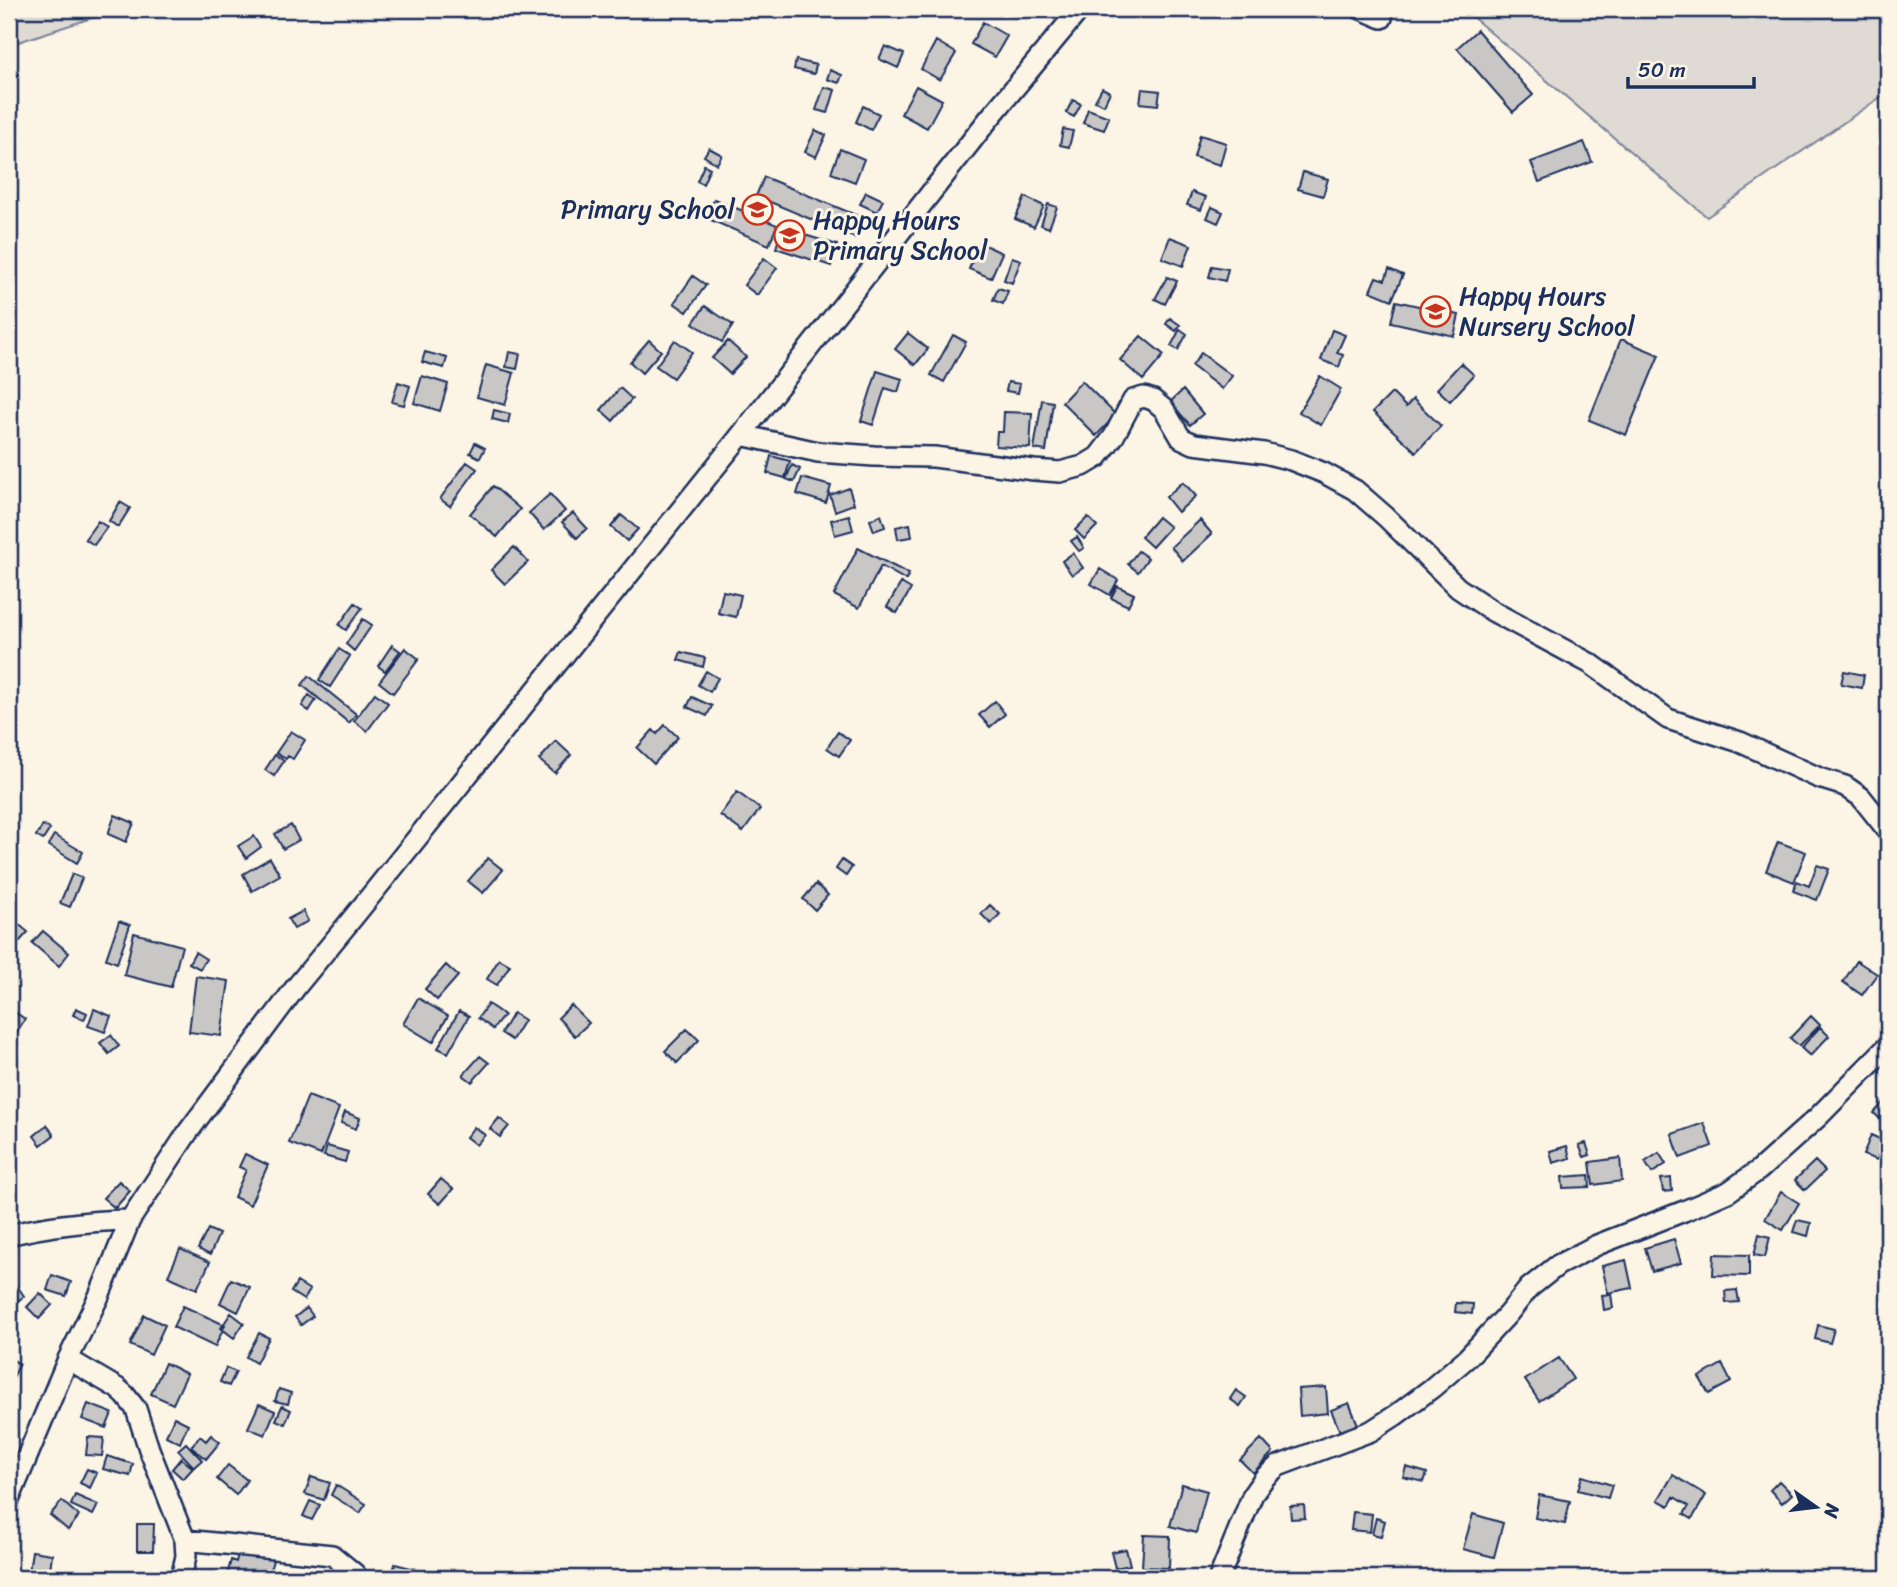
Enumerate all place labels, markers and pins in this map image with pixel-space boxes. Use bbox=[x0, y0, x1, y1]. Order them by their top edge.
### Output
place label: Primary School bbox=[561, 186, 736, 232]
school or university icon: Primary School bbox=[741, 192, 775, 226]
place label: Happy Hours Primary School bbox=[813, 197, 988, 273]
school or university icon: Happy Hours Primary School bbox=[773, 218, 807, 252]
place label: Happy Hours Nursery School bbox=[1459, 273, 1635, 349]
school or university icon: Happy Hours Nursery School bbox=[1419, 294, 1453, 328]

